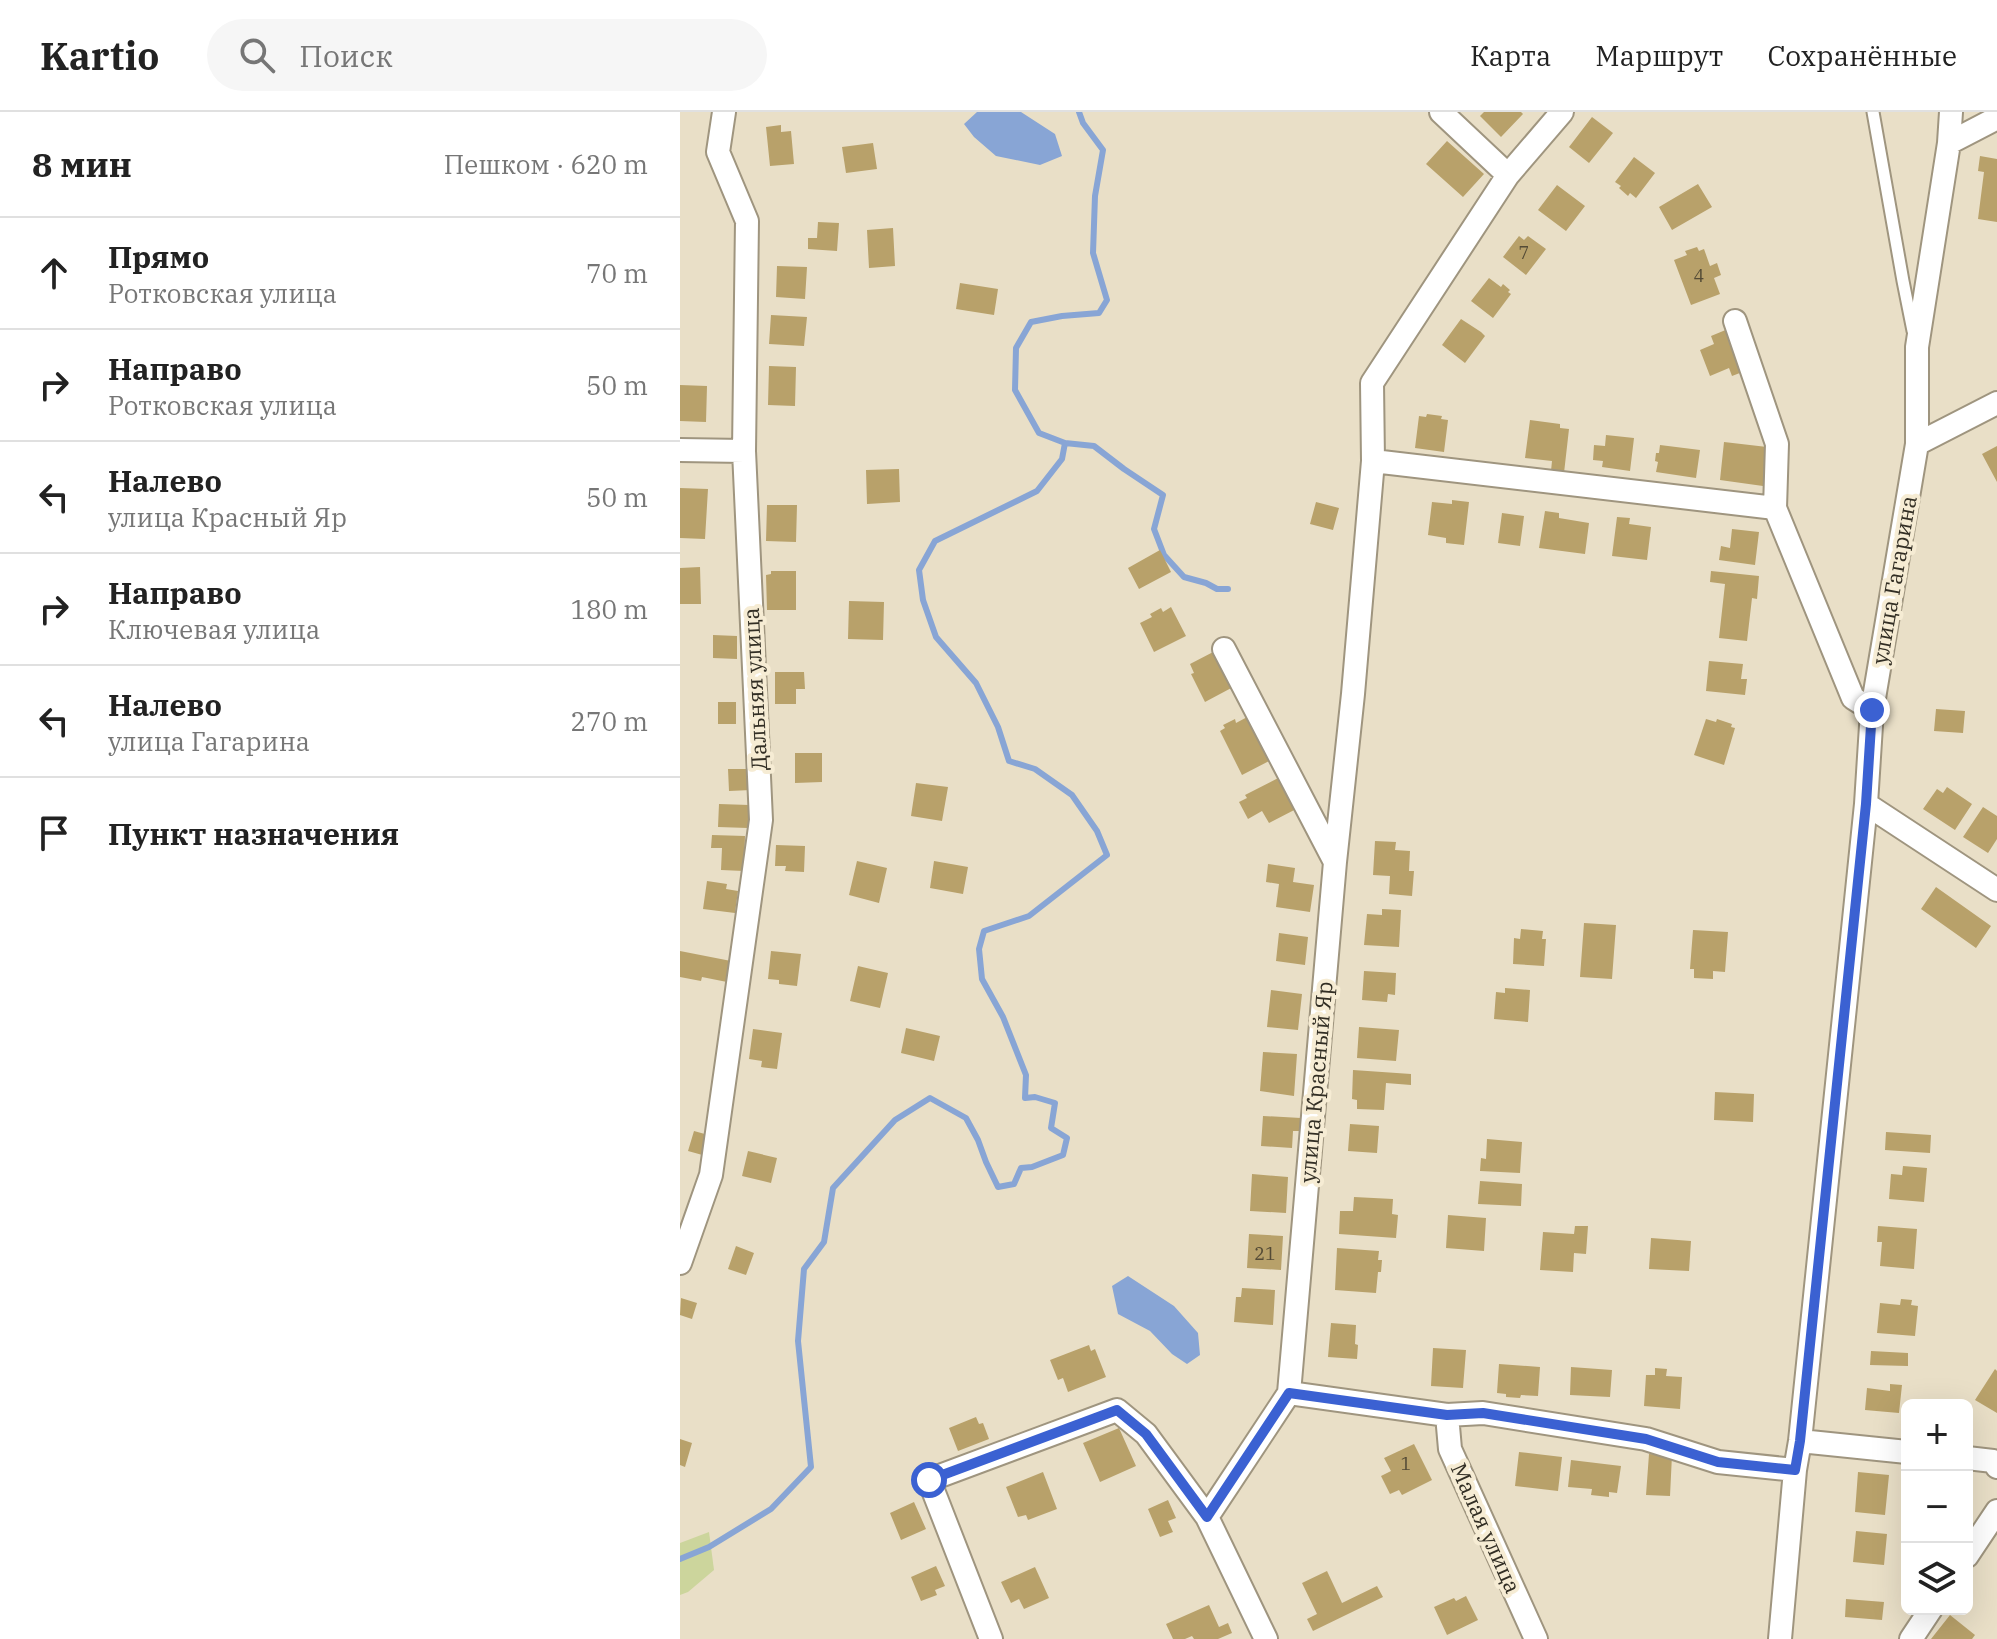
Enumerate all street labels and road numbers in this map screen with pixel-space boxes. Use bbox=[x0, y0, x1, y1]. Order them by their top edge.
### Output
street label: улица Гагарина bbox=[1864, 493, 1923, 667]
street label: Дальняя улица bbox=[736, 607, 773, 771]
street label: улица Красный Яр bbox=[1292, 980, 1339, 1184]
street label: Малая улица bbox=[1445, 1458, 1528, 1598]

